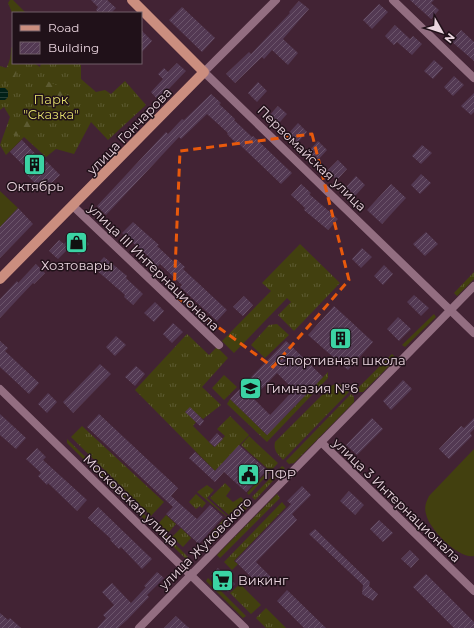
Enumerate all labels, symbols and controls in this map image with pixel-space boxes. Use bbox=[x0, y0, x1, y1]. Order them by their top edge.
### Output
legend bbox=[12, 12, 142, 64]
north arrow bbox=[422, 12, 462, 52]
text: Road bbox=[48, 20, 79, 35]
text: N bbox=[442, 30, 458, 46]
text: Building bbox=[48, 40, 99, 55]
street label: улица Гончарова bbox=[83, 84, 175, 179]
park label: Парк "Сказка" bbox=[23, 91, 79, 122]
street label: Первомайская улица bbox=[254, 102, 370, 214]
building icon: Октябрь bbox=[22, 151, 48, 177]
place label: Октябрь bbox=[6, 178, 64, 194]
street label: улица III Интернационала bbox=[84, 199, 223, 334]
shop icon: Хозтовары bbox=[64, 230, 90, 256]
place label: Хозтовары bbox=[41, 257, 113, 273]
building icon: Спортивная школа bbox=[328, 325, 354, 351]
place label: Спортивная школа bbox=[276, 352, 406, 368]
school or university icon: Гимназия №6 bbox=[238, 375, 264, 401]
place label: Гимназия №6 bbox=[266, 380, 358, 396]
street label: улица 3 Интернационала bbox=[329, 434, 464, 565]
street label: Московская улица bbox=[80, 451, 182, 549]
public building icon: ПФР bbox=[236, 461, 262, 487]
place label: ПФР bbox=[264, 466, 296, 482]
street label: улица Жуковского bbox=[155, 493, 255, 593]
supermarket icon: Викинг bbox=[210, 567, 236, 593]
place label: Викинг bbox=[238, 572, 289, 588]

